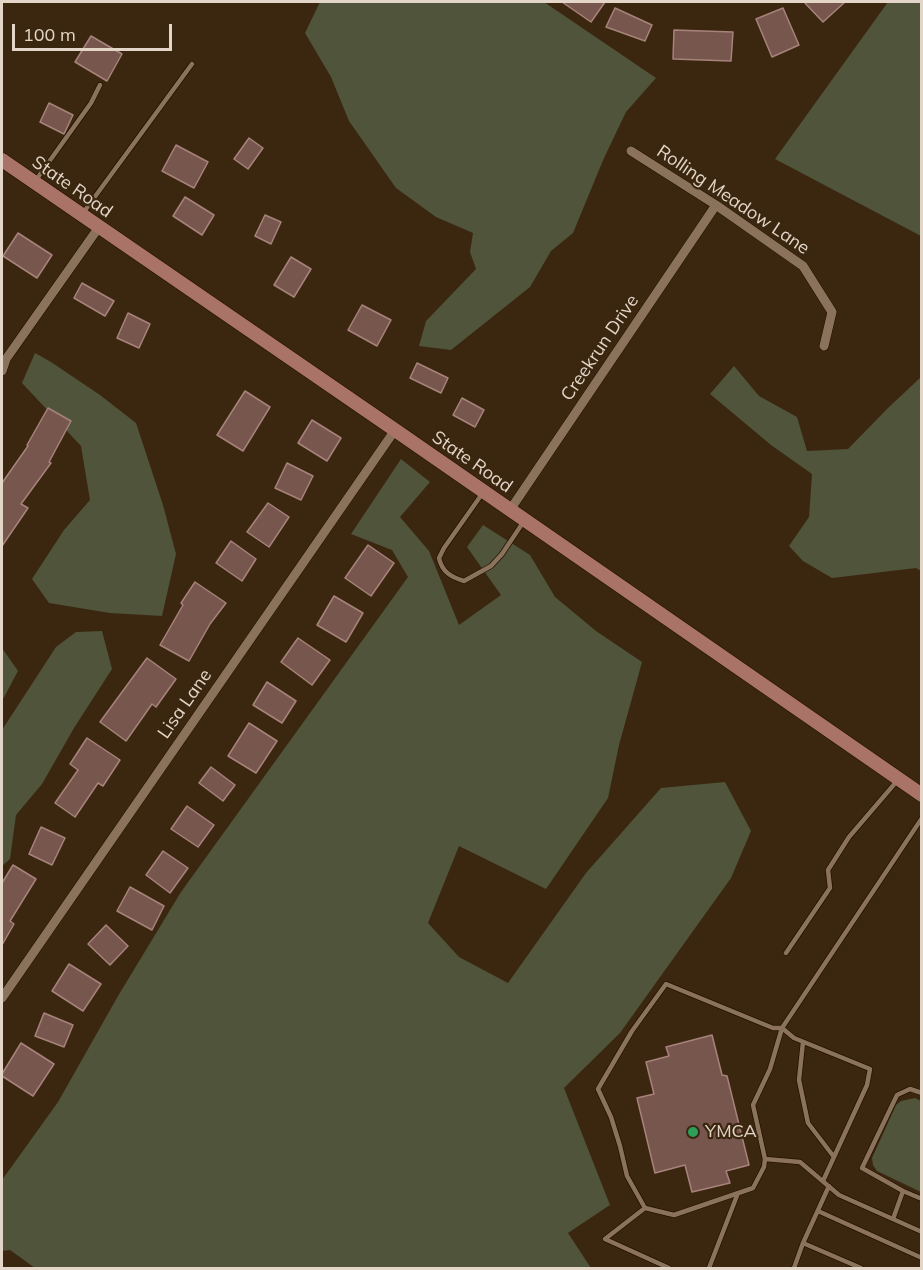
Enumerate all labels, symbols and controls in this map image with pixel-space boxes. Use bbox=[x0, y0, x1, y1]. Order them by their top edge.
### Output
scale bar bbox=[15, 12, 176, 50]
text: 100 m bbox=[23, 23, 76, 46]
street label: Rolling Meadow Lane bbox=[652, 141, 814, 259]
street label: State Road bbox=[28, 151, 116, 223]
street label: Creekrun Drive bbox=[557, 291, 643, 405]
street label: State Road bbox=[428, 426, 516, 498]
street label: Lisa Lane bbox=[153, 665, 217, 743]
place label: YMCA bbox=[705, 1121, 757, 1143]
marker: YMCA bbox=[686, 1125, 700, 1139]

